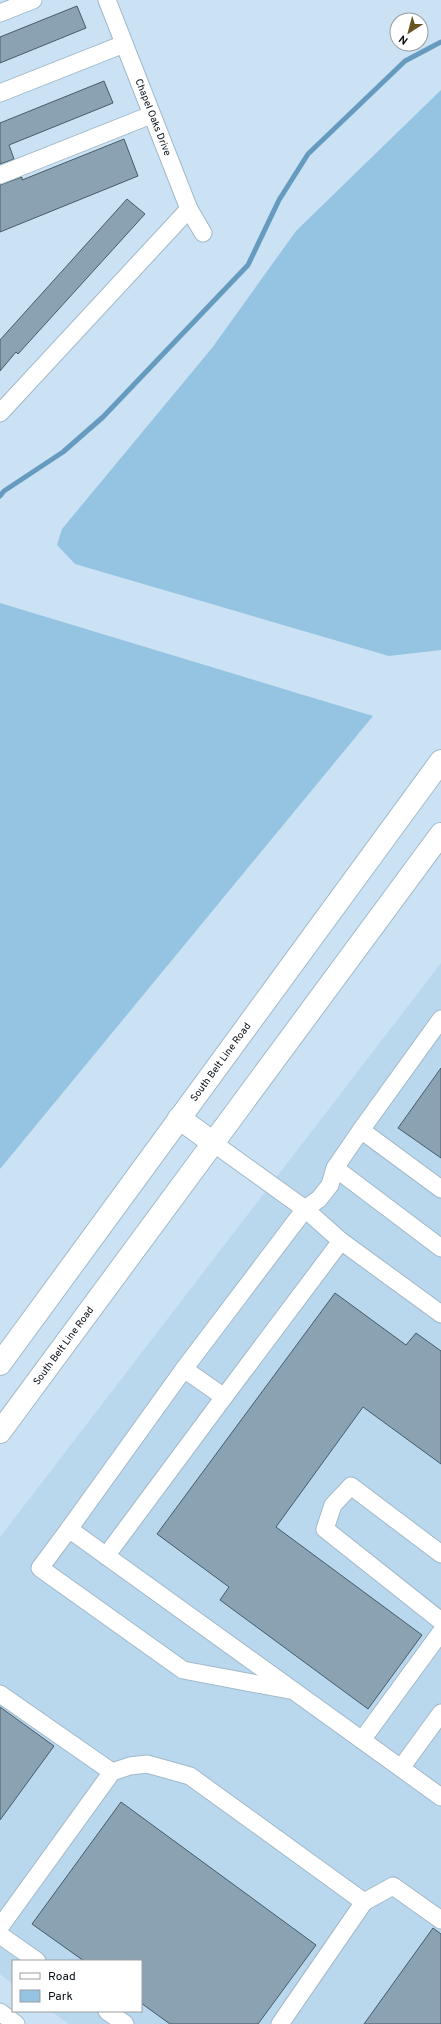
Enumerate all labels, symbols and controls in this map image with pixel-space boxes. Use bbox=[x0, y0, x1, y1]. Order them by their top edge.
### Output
north arrow bbox=[389, 12, 429, 52]
text: N bbox=[396, 31, 411, 47]
street label: Chapel Oaks Drive bbox=[132, 77, 174, 158]
street label: South Belt Line Road bbox=[188, 1020, 254, 1104]
street label: South Belt Line Road bbox=[30, 1304, 97, 1388]
legend bbox=[12, 1960, 142, 2012]
text: Road bbox=[48, 1969, 76, 1985]
text: Park bbox=[48, 1989, 73, 2005]

